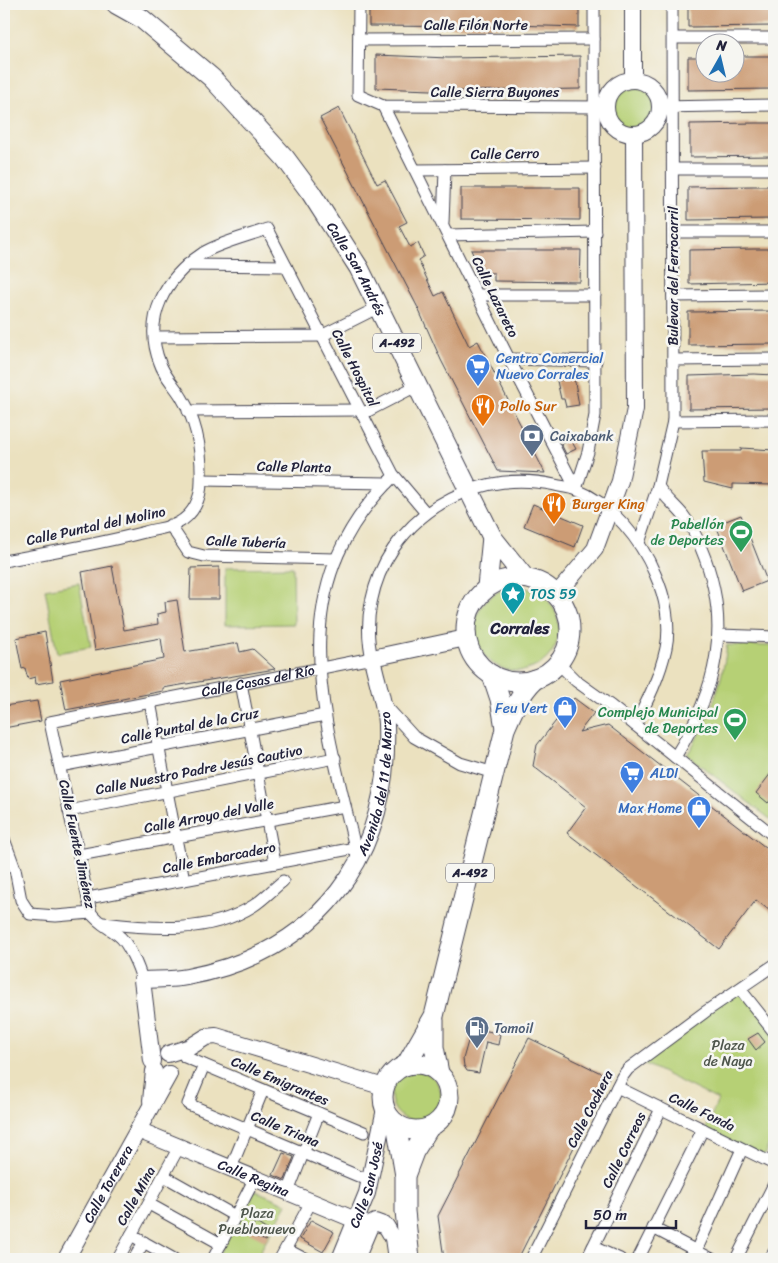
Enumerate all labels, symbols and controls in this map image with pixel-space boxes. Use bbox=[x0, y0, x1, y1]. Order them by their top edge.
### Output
street label: Calle Filón Norte bbox=[424, 13, 528, 38]
north arrow bbox=[696, 32, 746, 82]
text: N bbox=[714, 32, 729, 59]
street label: Calle Sierra Buyones bbox=[431, 80, 560, 105]
street label: Calle Cerro bbox=[470, 141, 540, 167]
street label: Bulevar del Ferrocarril bbox=[661, 205, 686, 346]
street label: Calle San Andrés bbox=[320, 216, 394, 321]
street label: Calle Lazareto bbox=[465, 252, 525, 342]
street label: Calle Hospital bbox=[324, 324, 386, 413]
road number: A-492 bbox=[373, 333, 421, 352]
place label: Centro Comercial Nuevo Corrales bbox=[496, 346, 604, 387]
supermarket icon: Centro Comercial Nuevo Corrales bbox=[465, 353, 491, 387]
restaurant icon: Pollo Sur bbox=[470, 393, 496, 427]
place label: Pollo Sur bbox=[500, 394, 558, 419]
bank icon: Caixabank bbox=[519, 423, 545, 457]
place label: Caixabank bbox=[550, 424, 614, 449]
street label: Calle Planta bbox=[257, 454, 331, 480]
restaurant icon: Burger King bbox=[541, 491, 567, 525]
place label: Burger King bbox=[572, 492, 645, 517]
street label: Calle Puntal del Molino bbox=[24, 499, 168, 553]
place label: Pabellón de Deportes bbox=[650, 512, 725, 553]
sports icon: Pabellón de Deportes bbox=[728, 519, 754, 553]
street label: Calle Tubería bbox=[206, 528, 287, 556]
place icon: TOS 59 bbox=[500, 581, 526, 615]
place label: TOS 59 bbox=[530, 582, 577, 607]
district label: Corrales bbox=[490, 614, 550, 643]
street label: Calle Casas del Río bbox=[199, 657, 317, 704]
shop icon: Feu Vert bbox=[552, 695, 578, 729]
place label: Feu Vert bbox=[495, 696, 548, 721]
street label: Calle Puntal de la Cruz bbox=[119, 700, 262, 752]
place label: Complejo Municipal de Deportes bbox=[598, 700, 719, 741]
sports icon: Complejo Municipal de Deportes bbox=[722, 707, 748, 741]
street label: Avenida del 11 de Marzo bbox=[349, 710, 399, 861]
street label: Calle Nuestro Padre Jesús Cautivo bbox=[93, 738, 305, 802]
supermarket icon: ALDI bbox=[619, 760, 645, 794]
place label: ALDI bbox=[649, 761, 679, 786]
street label: Calle Fuente Jiménez bbox=[51, 777, 103, 911]
street label: Calle Arroyo del Valle bbox=[142, 791, 276, 841]
shop icon: Max Home bbox=[686, 795, 712, 829]
place label: Max Home bbox=[618, 796, 682, 821]
street label: Calle Embarcadero bbox=[160, 835, 278, 881]
road number: A-492 bbox=[446, 864, 494, 882]
fuel station icon: Tamoil bbox=[464, 1015, 490, 1049]
place label: Tamoil bbox=[494, 1016, 534, 1041]
park label: Plaza de Naya bbox=[703, 1033, 753, 1074]
street label: Calle Emigrantes bbox=[227, 1049, 333, 1113]
street label: Calle Cochera bbox=[560, 1065, 621, 1152]
street label: Calle Fonda bbox=[665, 1085, 739, 1139]
street label: Calle Triana bbox=[247, 1103, 324, 1155]
street label: Calle Correos bbox=[595, 1107, 654, 1193]
street label: Calle San José bbox=[341, 1139, 390, 1232]
street label: Calle Torerera bbox=[76, 1140, 140, 1228]
street label: Calle Regina bbox=[214, 1152, 294, 1204]
street label: Calle Mina bbox=[109, 1161, 163, 1231]
scale bar bbox=[586, 1198, 676, 1230]
park label: Plaza Pueblonuevo bbox=[218, 1201, 296, 1242]
text: 50 m bbox=[593, 1202, 628, 1228]

